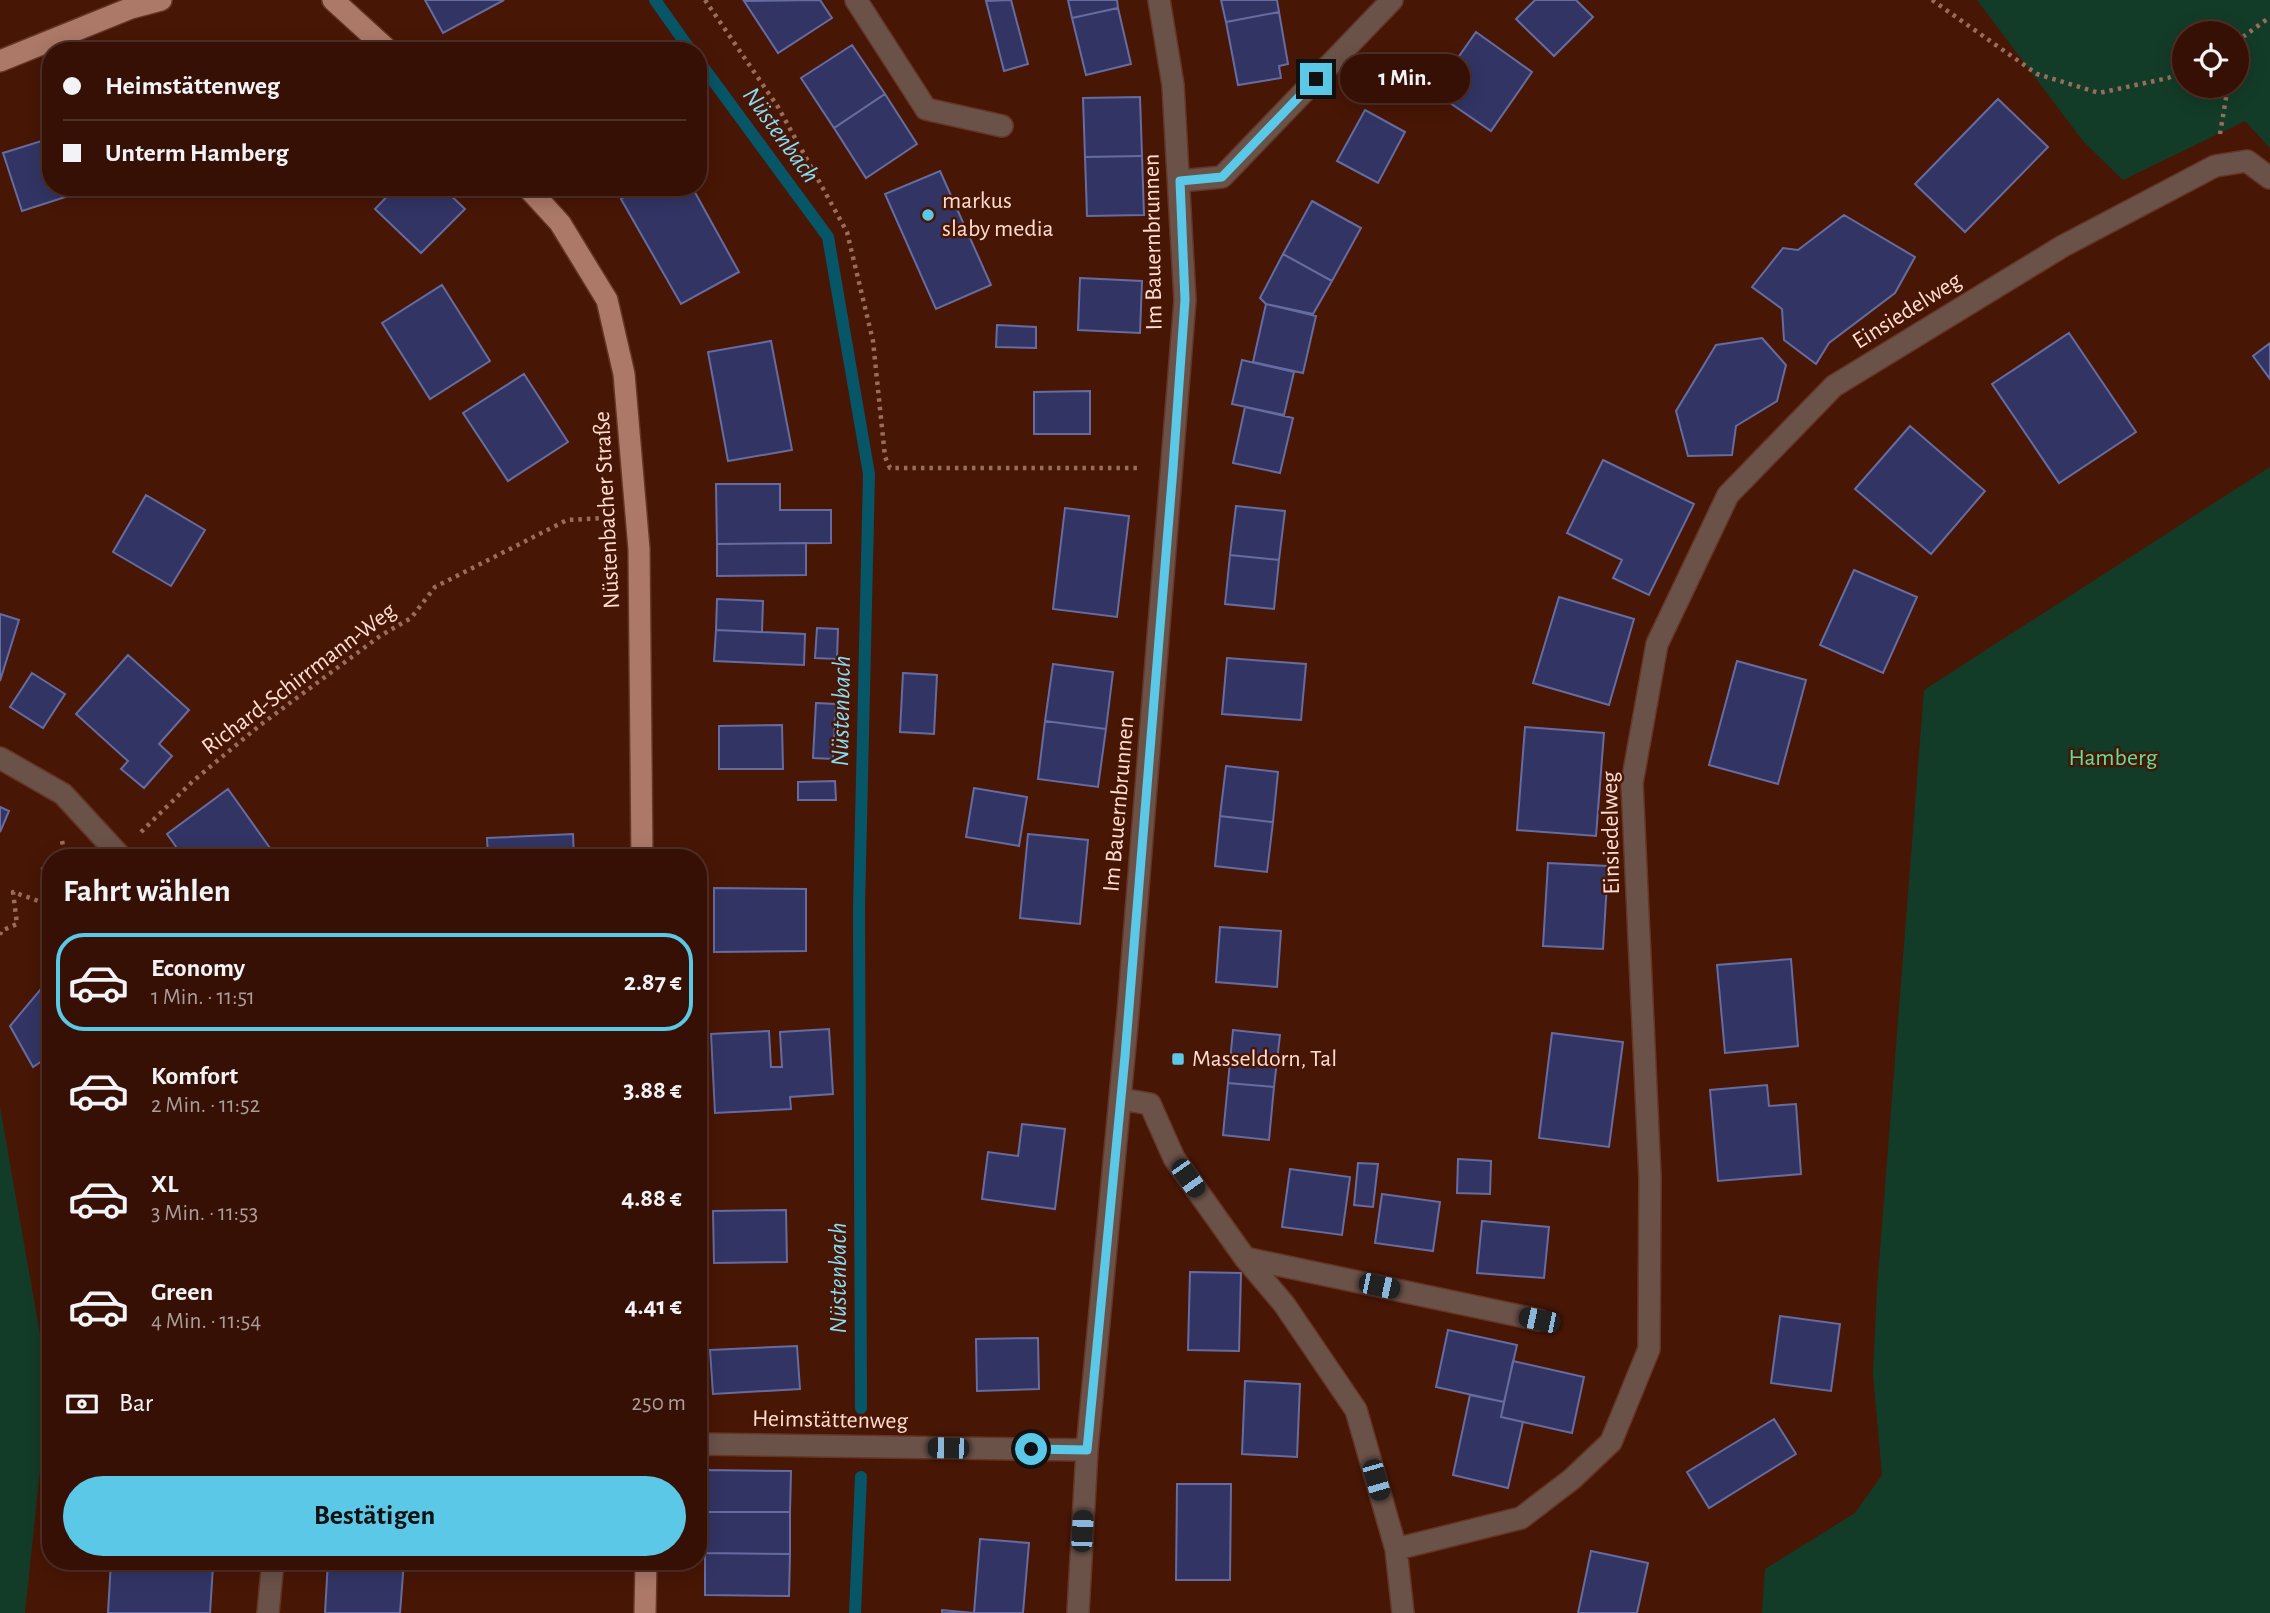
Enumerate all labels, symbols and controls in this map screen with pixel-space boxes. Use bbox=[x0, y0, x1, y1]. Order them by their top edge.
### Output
map controls bbox=[2172, 21, 2249, 98]
button: locate bbox=[2172, 21, 2249, 98]
callout: 1 Min. bbox=[1340, 55, 1470, 104]
route end bbox=[1300, 63, 1332, 95]
text: 1 Min. bbox=[1378, 67, 1432, 90]
text: Heimstättenweg bbox=[105, 73, 280, 99]
water label: Nüstenbach bbox=[738, 82, 824, 188]
text: Unterm Hamberg bbox=[105, 140, 289, 166]
street label: Im Bauernbrunnen bbox=[1139, 154, 1167, 330]
place label: markus slaby media bbox=[942, 189, 1054, 241]
marker: markus slaby media bbox=[920, 207, 936, 223]
street label: Einsiedelweg bbox=[1848, 268, 1966, 354]
street label: Nüstenbacher Straße bbox=[590, 411, 624, 609]
street label: Richard-Schirrmann-Weg bbox=[198, 598, 401, 760]
water label: Nüstenbach bbox=[827, 655, 855, 767]
street label: Im Bauernbrunnen bbox=[1099, 715, 1139, 893]
park label: Hamberg bbox=[2069, 746, 2158, 770]
street label: Einsiedelweg bbox=[1598, 771, 1624, 895]
text: Fahrt wählen bbox=[63, 875, 231, 907]
icon: car bbox=[67, 951, 130, 1014]
text: Economy bbox=[151, 955, 245, 981]
text: 2.87 € bbox=[624, 969, 682, 995]
text: 1 Min. · 11:51 bbox=[151, 986, 255, 1009]
place label: Masseldorn, Tal bbox=[1192, 1047, 1337, 1071]
marker: Masseldorn, Tal bbox=[1170, 1051, 1186, 1067]
icon: car bbox=[67, 1059, 130, 1122]
text: Komfort bbox=[151, 1063, 238, 1089]
text: 3.88 € bbox=[623, 1077, 682, 1103]
text: 2 Min. · 11:52 bbox=[151, 1094, 260, 1117]
car bbox=[1168, 1155, 1209, 1201]
icon: car bbox=[67, 1167, 130, 1230]
text: XL bbox=[151, 1171, 178, 1197]
text: 4.88 € bbox=[621, 1185, 682, 1211]
text: 3 Min. · 11:53 bbox=[151, 1202, 258, 1225]
water label: Nüstenbach bbox=[825, 1222, 851, 1334]
car bbox=[1357, 1271, 1402, 1301]
icon: car bbox=[67, 1275, 130, 1338]
text: Green bbox=[151, 1279, 213, 1305]
text: 4.41 € bbox=[624, 1293, 682, 1319]
car bbox=[1517, 1305, 1562, 1335]
text: 4 Min. · 11:54 bbox=[151, 1310, 261, 1333]
icon: cash bbox=[63, 1385, 101, 1423]
text: Bar bbox=[119, 1390, 153, 1416]
text: 250 m bbox=[632, 1392, 686, 1415]
street label: Heimstättenweg bbox=[752, 1407, 908, 1433]
route start bbox=[1015, 1433, 1047, 1465]
car bbox=[927, 1437, 970, 1459]
car bbox=[1361, 1457, 1392, 1503]
button: Bestätigen bbox=[63, 1476, 686, 1556]
car bbox=[1071, 1509, 1094, 1553]

